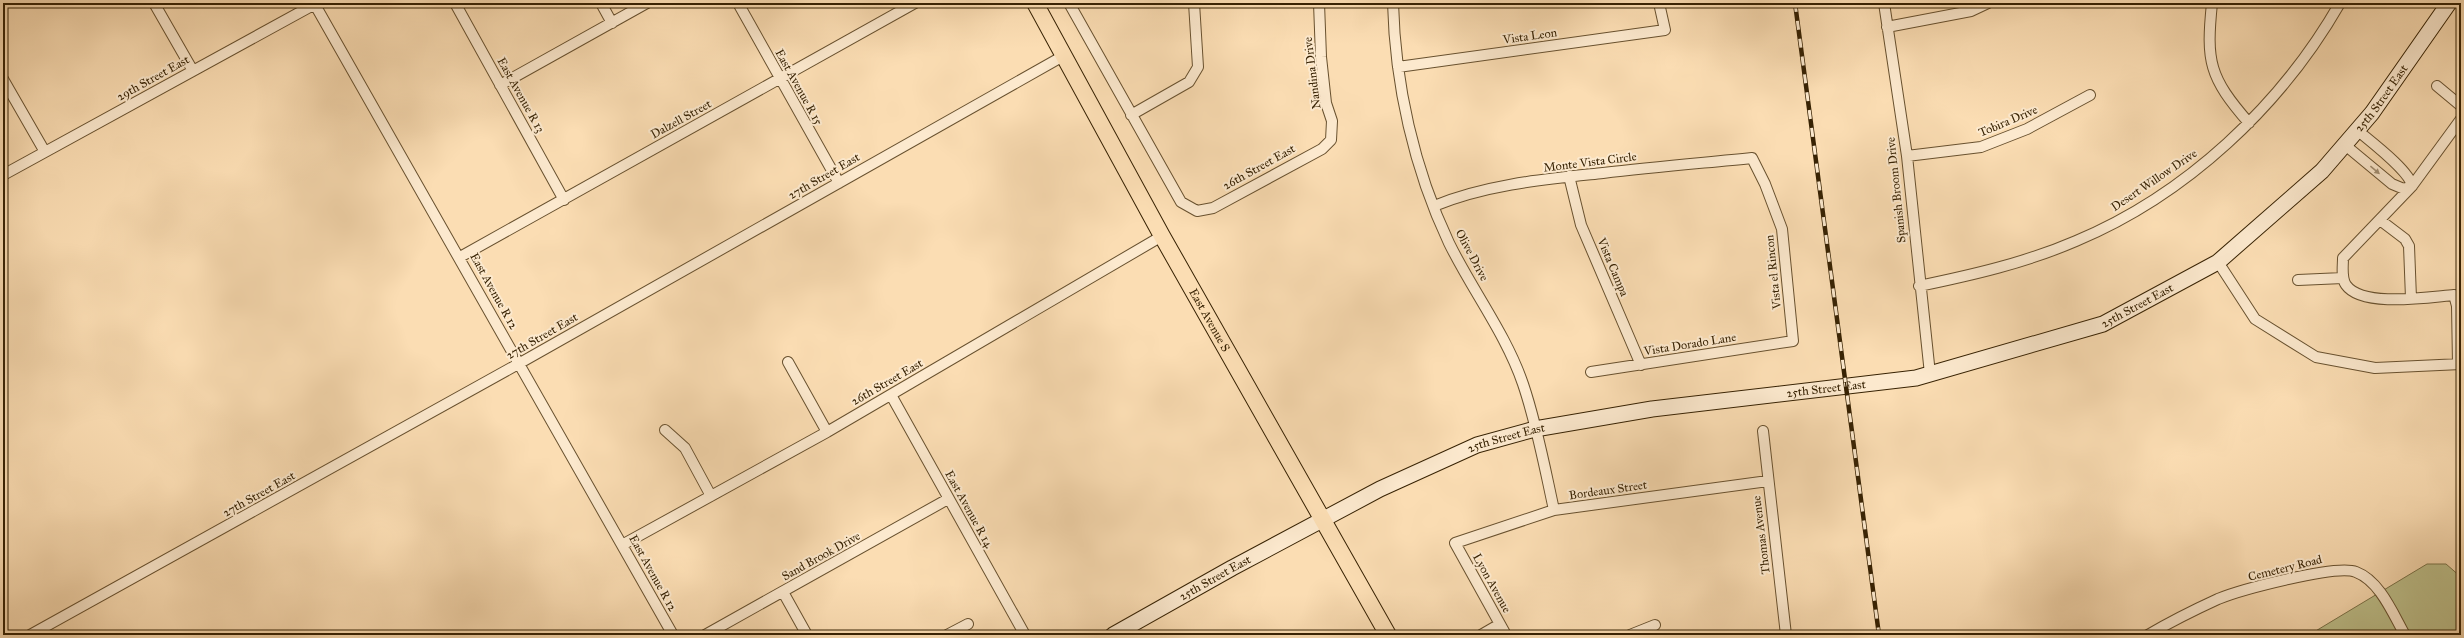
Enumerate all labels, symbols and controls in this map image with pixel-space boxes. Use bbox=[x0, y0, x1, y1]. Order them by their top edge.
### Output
street label: Vista Leon bbox=[1501, 25, 1558, 47]
street label: Nandina Drive bbox=[1301, 36, 1323, 110]
street label: East Avenue R 15 bbox=[772, 47, 826, 128]
street label: 29th Street East bbox=[114, 52, 192, 104]
street label: East Avenue R 13 bbox=[495, 55, 548, 135]
street label: 25th Street East bbox=[2352, 61, 2411, 135]
street label: Dalzell Street bbox=[648, 96, 714, 141]
street label: Tobira Drive bbox=[1977, 102, 2039, 140]
street label: Spanish Broom Drive bbox=[1883, 136, 1909, 244]
street label: 26th Street East bbox=[1221, 141, 1298, 193]
street label: Desert Willow Drive bbox=[2108, 146, 2200, 214]
street label: Monte Vista Circle bbox=[1543, 149, 1637, 175]
street label: 27th Street East bbox=[786, 150, 863, 202]
one-way arrow bbox=[2369, 165, 2380, 174]
street label: Olive Drive bbox=[1453, 227, 1491, 283]
street label: Vista el Rincon bbox=[1762, 234, 1784, 311]
street label: Vista Campa bbox=[1594, 235, 1632, 299]
street label: East Avenue R 12 bbox=[467, 250, 521, 332]
street label: 25th Street East bbox=[2099, 280, 2176, 331]
street label: East Avenue S bbox=[1186, 286, 1233, 354]
street label: 27th Street East bbox=[504, 310, 581, 362]
street label: Vista Dorado Lane bbox=[1642, 330, 1737, 358]
street label: 26th Street East bbox=[849, 356, 926, 408]
street label: 25th Street East bbox=[1786, 377, 1867, 400]
street label: 25th Street East bbox=[1465, 420, 1547, 455]
street label: 27th Street East bbox=[221, 468, 298, 520]
street label: East Avenue R 14 bbox=[942, 468, 996, 550]
street label: Bordeaux Street bbox=[1568, 477, 1649, 502]
street label: Thomas Avenue bbox=[1749, 495, 1773, 575]
street label: Sand Brook Drive bbox=[779, 529, 863, 583]
street label: East Avenue R 12 bbox=[626, 532, 680, 614]
street label: Lyon Avenue bbox=[1470, 551, 1514, 615]
street label: 25th Street East bbox=[1177, 552, 1254, 603]
street label: Cemetery Road bbox=[2247, 552, 2323, 584]

